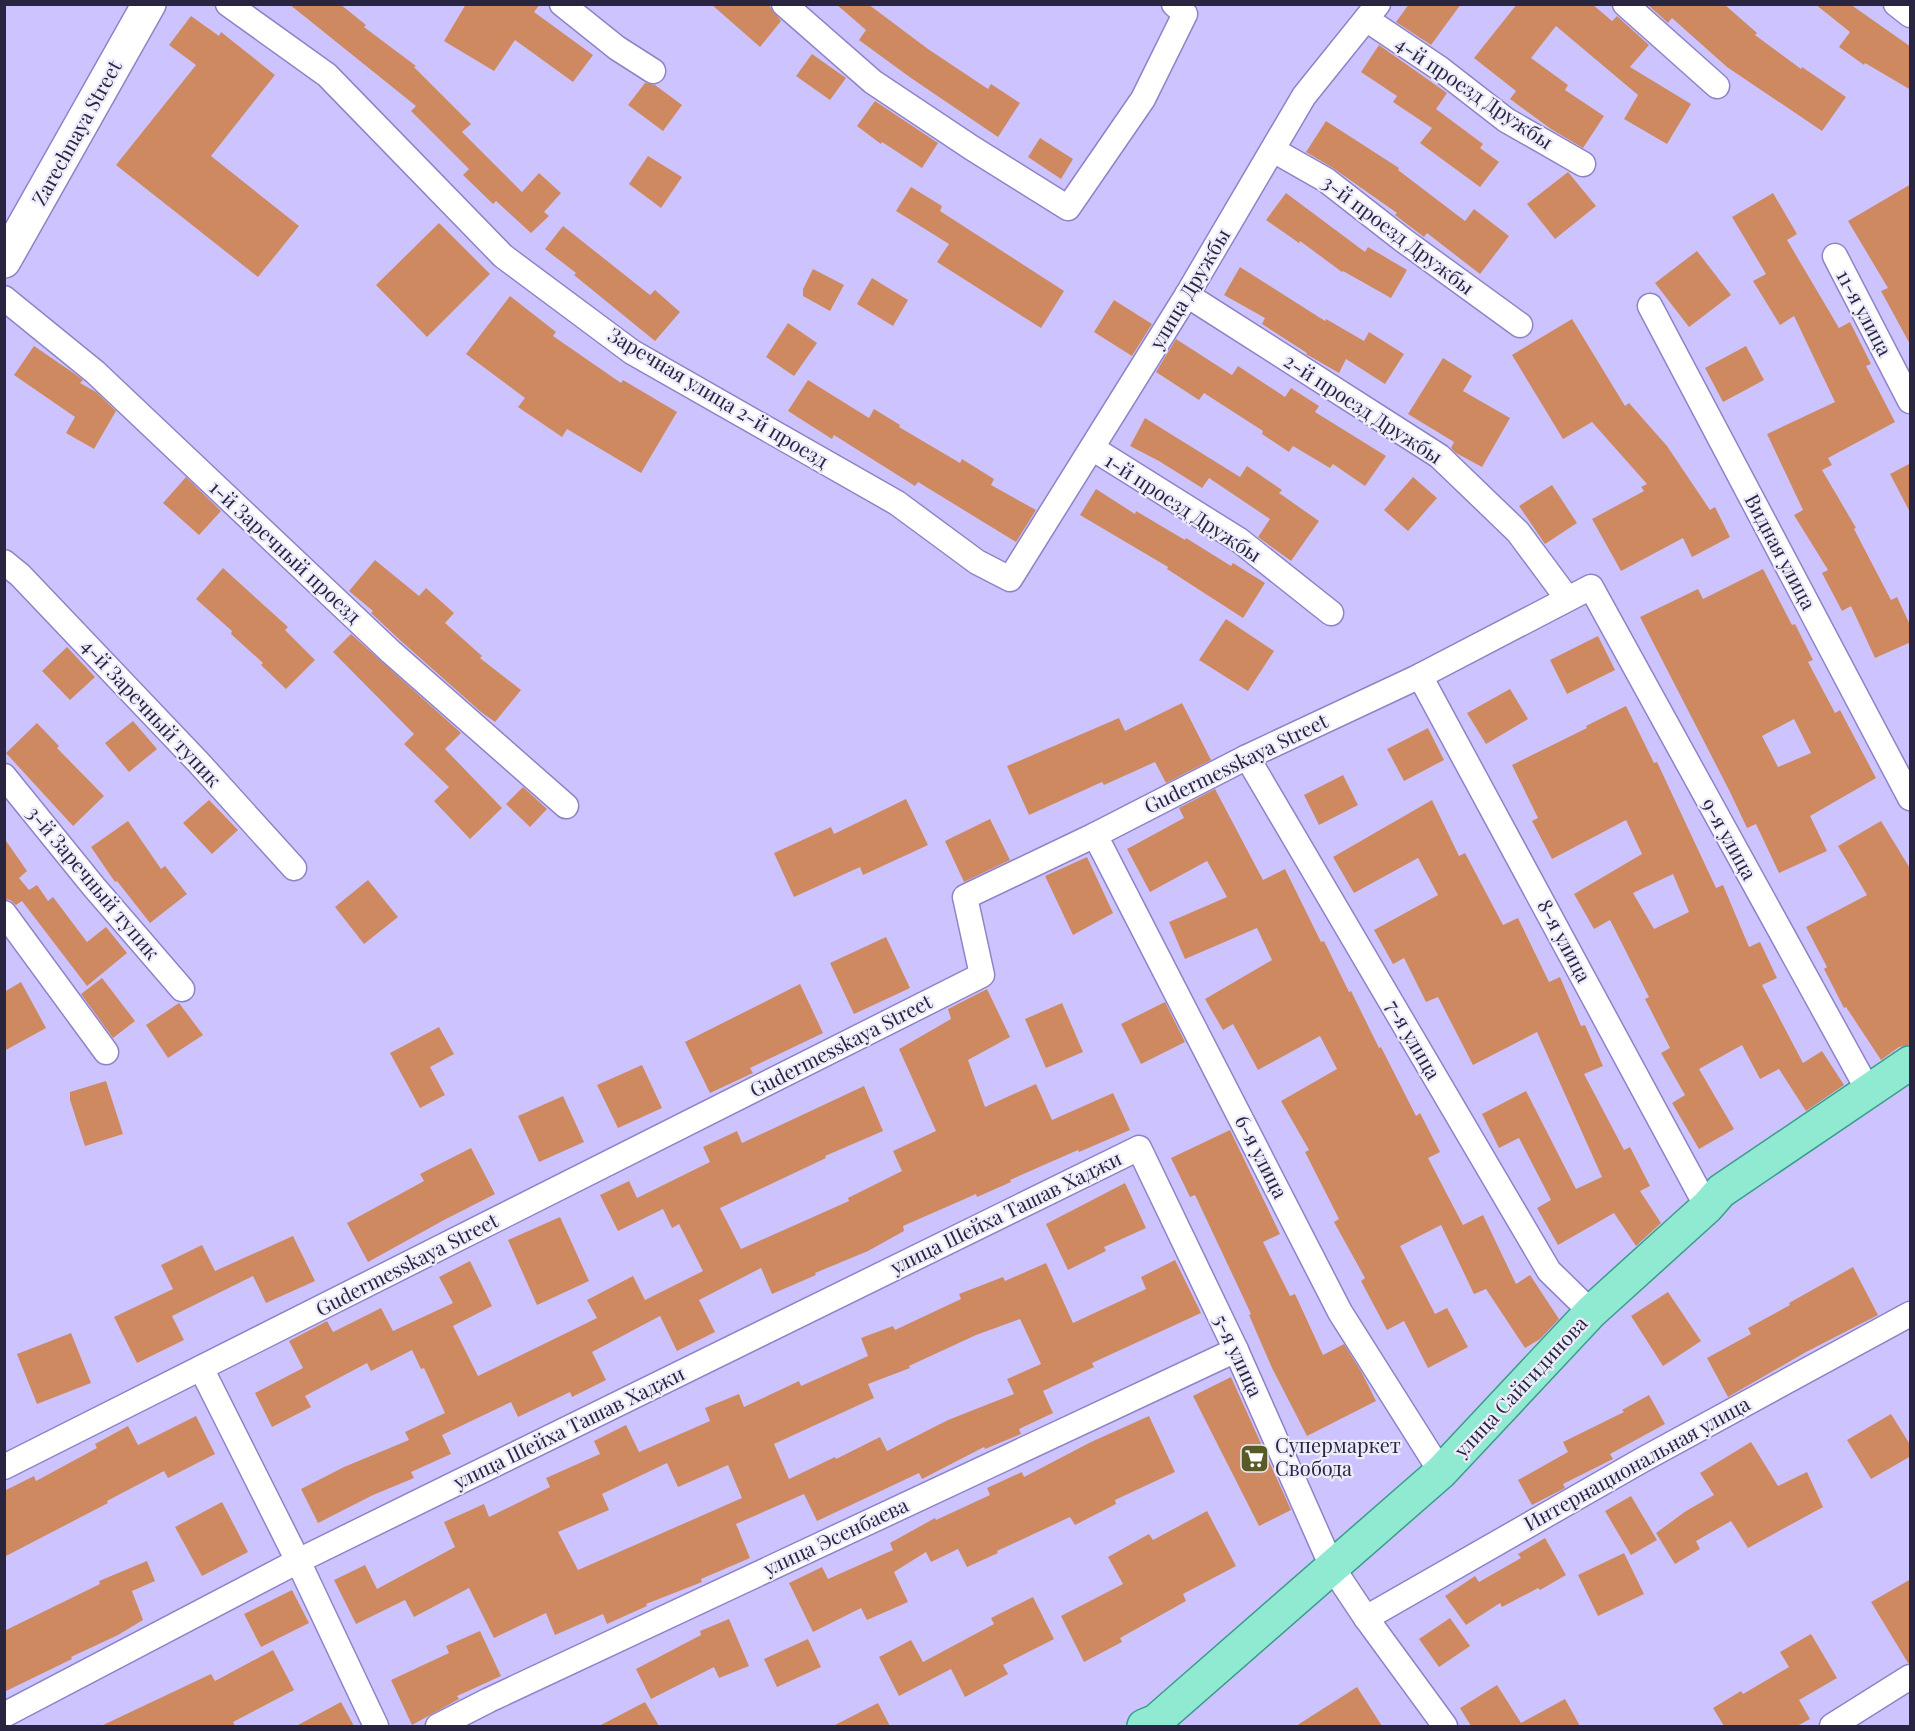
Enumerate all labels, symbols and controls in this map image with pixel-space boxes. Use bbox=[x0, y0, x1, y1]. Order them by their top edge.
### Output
street label: 4-й проезд Дружбы bbox=[1391, 29, 1559, 154]
street label: Zarechnaya Street bbox=[25, 54, 127, 210]
street label: 3-й проезд Дружбы bbox=[1318, 168, 1480, 300]
street label: улица Дружбы bbox=[1142, 223, 1235, 354]
street label: 11-я улица bbox=[1831, 264, 1899, 360]
street label: Заречная улица 2-й проезд bbox=[604, 320, 834, 474]
street label: 2-й проезд Дружбы bbox=[1279, 346, 1448, 469]
street label: 1-й проезд Дружбы bbox=[1100, 446, 1267, 567]
street label: 1-й Заречный проезд bbox=[204, 473, 368, 629]
street label: Видная улица bbox=[1740, 489, 1823, 614]
street label: 4-й Заречный тупик bbox=[76, 632, 228, 792]
street label: Gudermesskaya Street bbox=[1139, 706, 1332, 819]
street label: 9-я улица bbox=[1697, 792, 1764, 884]
street label: 3-й Заречный тупик bbox=[22, 800, 167, 965]
street label: 8-я улица bbox=[1532, 894, 1598, 986]
street label: Gudermesskaya Street bbox=[745, 987, 937, 1102]
street label: 7-я улица bbox=[1381, 995, 1448, 1084]
street label: 6-я улица bbox=[1230, 1110, 1295, 1203]
street label: улица Шейха Ташав Хаджи bbox=[884, 1144, 1125, 1280]
street label: Gudermesskaya Street bbox=[311, 1206, 503, 1321]
street label: улица Сайгидинова bbox=[1447, 1309, 1593, 1463]
street label: 5-я улица bbox=[1209, 1310, 1270, 1401]
street label: улица Шейха Ташав Хаджи bbox=[447, 1359, 688, 1495]
street label: Интернациональная улица bbox=[1519, 1389, 1754, 1536]
place label: Супермаркет Свобода bbox=[1275, 1431, 1401, 1481]
supermarket icon: Супермаркет Свобода bbox=[1238, 1442, 1270, 1474]
street label: улица Эсенбаева bbox=[758, 1490, 912, 1581]

